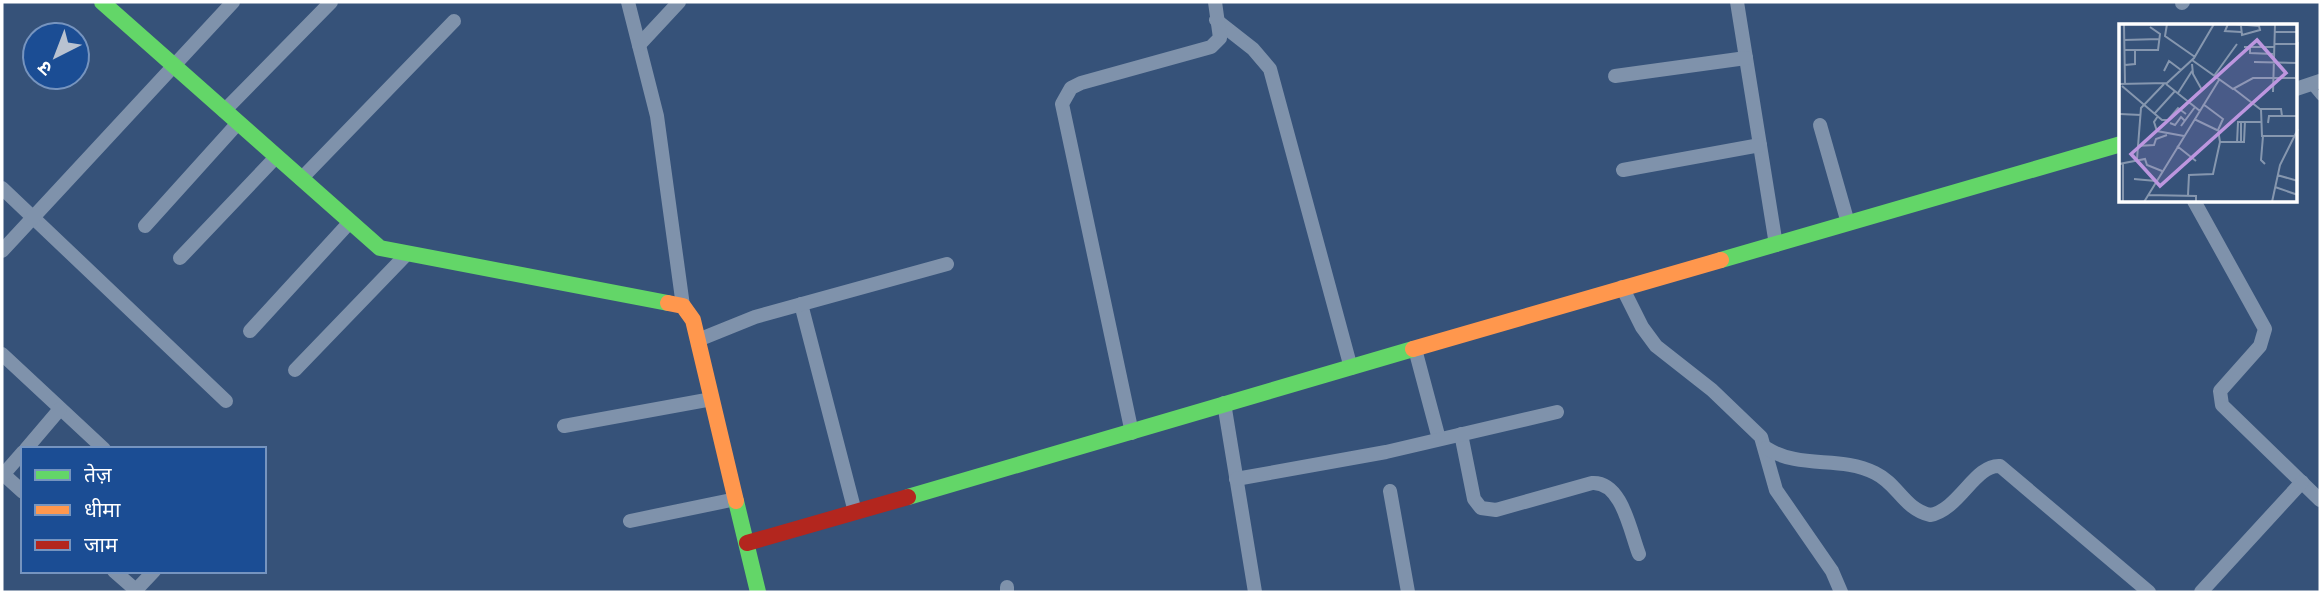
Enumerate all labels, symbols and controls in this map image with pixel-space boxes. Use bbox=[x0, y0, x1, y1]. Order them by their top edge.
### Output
north arrow bbox=[21, 21, 91, 91]
inset map bbox=[2119, 24, 2298, 203]
text: उ bbox=[32, 55, 57, 81]
legend bbox=[21, 447, 266, 573]
text: तेज़ bbox=[84, 460, 112, 488]
text: धीमा bbox=[84, 495, 121, 523]
text: जाम bbox=[84, 530, 118, 558]

